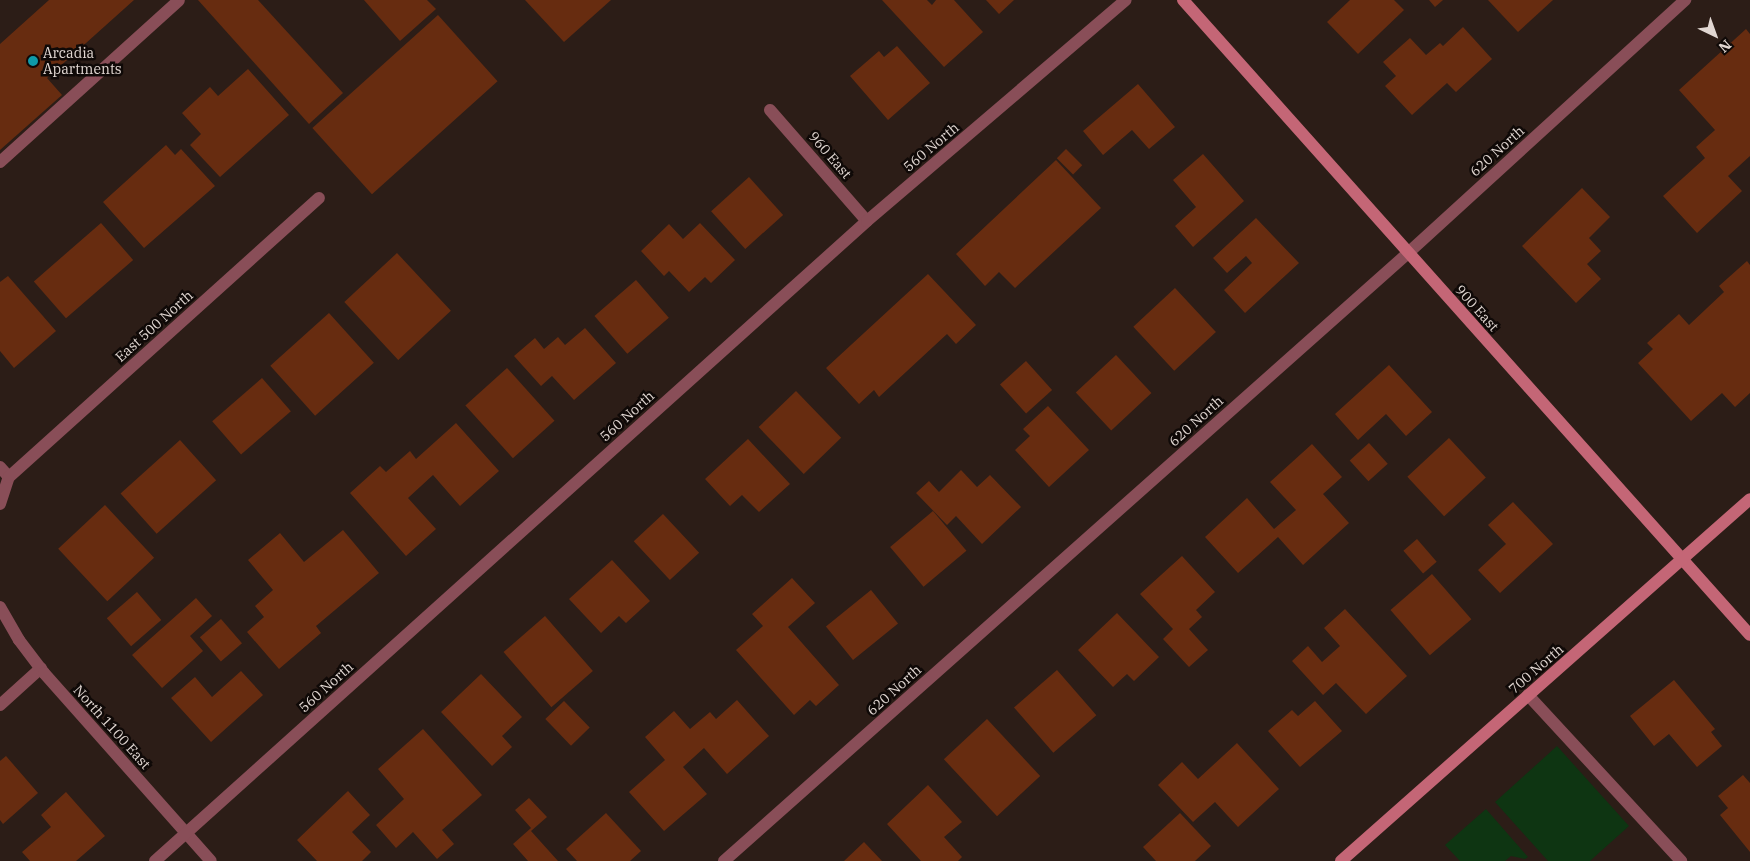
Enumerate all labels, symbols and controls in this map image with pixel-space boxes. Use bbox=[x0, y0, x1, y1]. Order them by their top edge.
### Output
north arrow bbox=[1690, 10, 1740, 60]
text: N bbox=[1715, 36, 1735, 57]
place label: Arcadia Apartments bbox=[43, 45, 122, 78]
marker: Arcadia Apartments bbox=[27, 55, 39, 67]
street label: 560 North bbox=[900, 119, 962, 175]
street label: 620 North bbox=[1466, 122, 1528, 180]
street label: 960 East bbox=[805, 128, 855, 182]
street label: 900 East bbox=[1452, 281, 1502, 335]
street label: East 500 North bbox=[112, 287, 196, 365]
street label: 560 North bbox=[596, 387, 658, 445]
street label: 620 North bbox=[1165, 392, 1227, 450]
street label: 700 North bbox=[1505, 641, 1567, 697]
street label: 560 North bbox=[295, 658, 357, 716]
street label: 620 North bbox=[863, 661, 925, 719]
street label: North 1100 East bbox=[70, 682, 154, 772]

